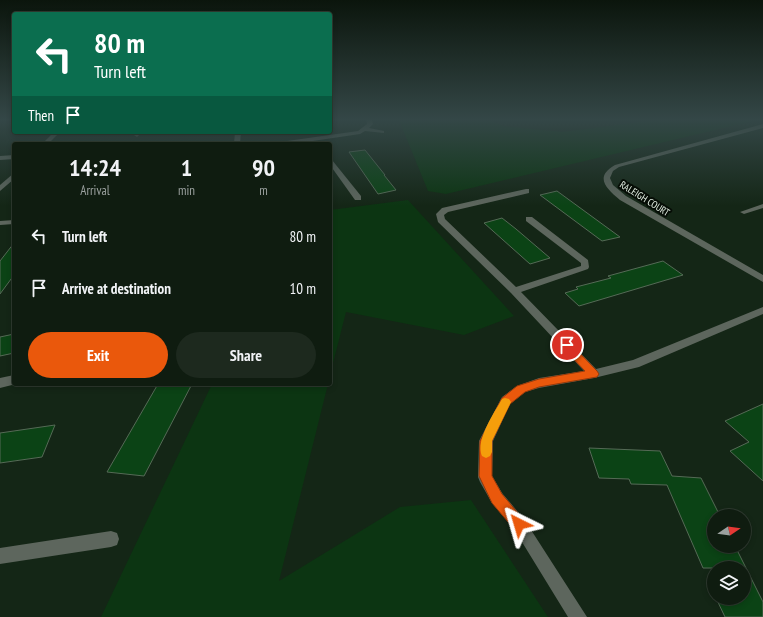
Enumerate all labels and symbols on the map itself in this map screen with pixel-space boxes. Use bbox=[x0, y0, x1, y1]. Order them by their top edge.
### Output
street label: RALEIGH COURT bbox=[617, 178, 673, 219]
pin bbox=[550, 328, 584, 362]
position arrow bbox=[498, 503, 540, 545]
north arrow bbox=[707, 509, 751, 553]

